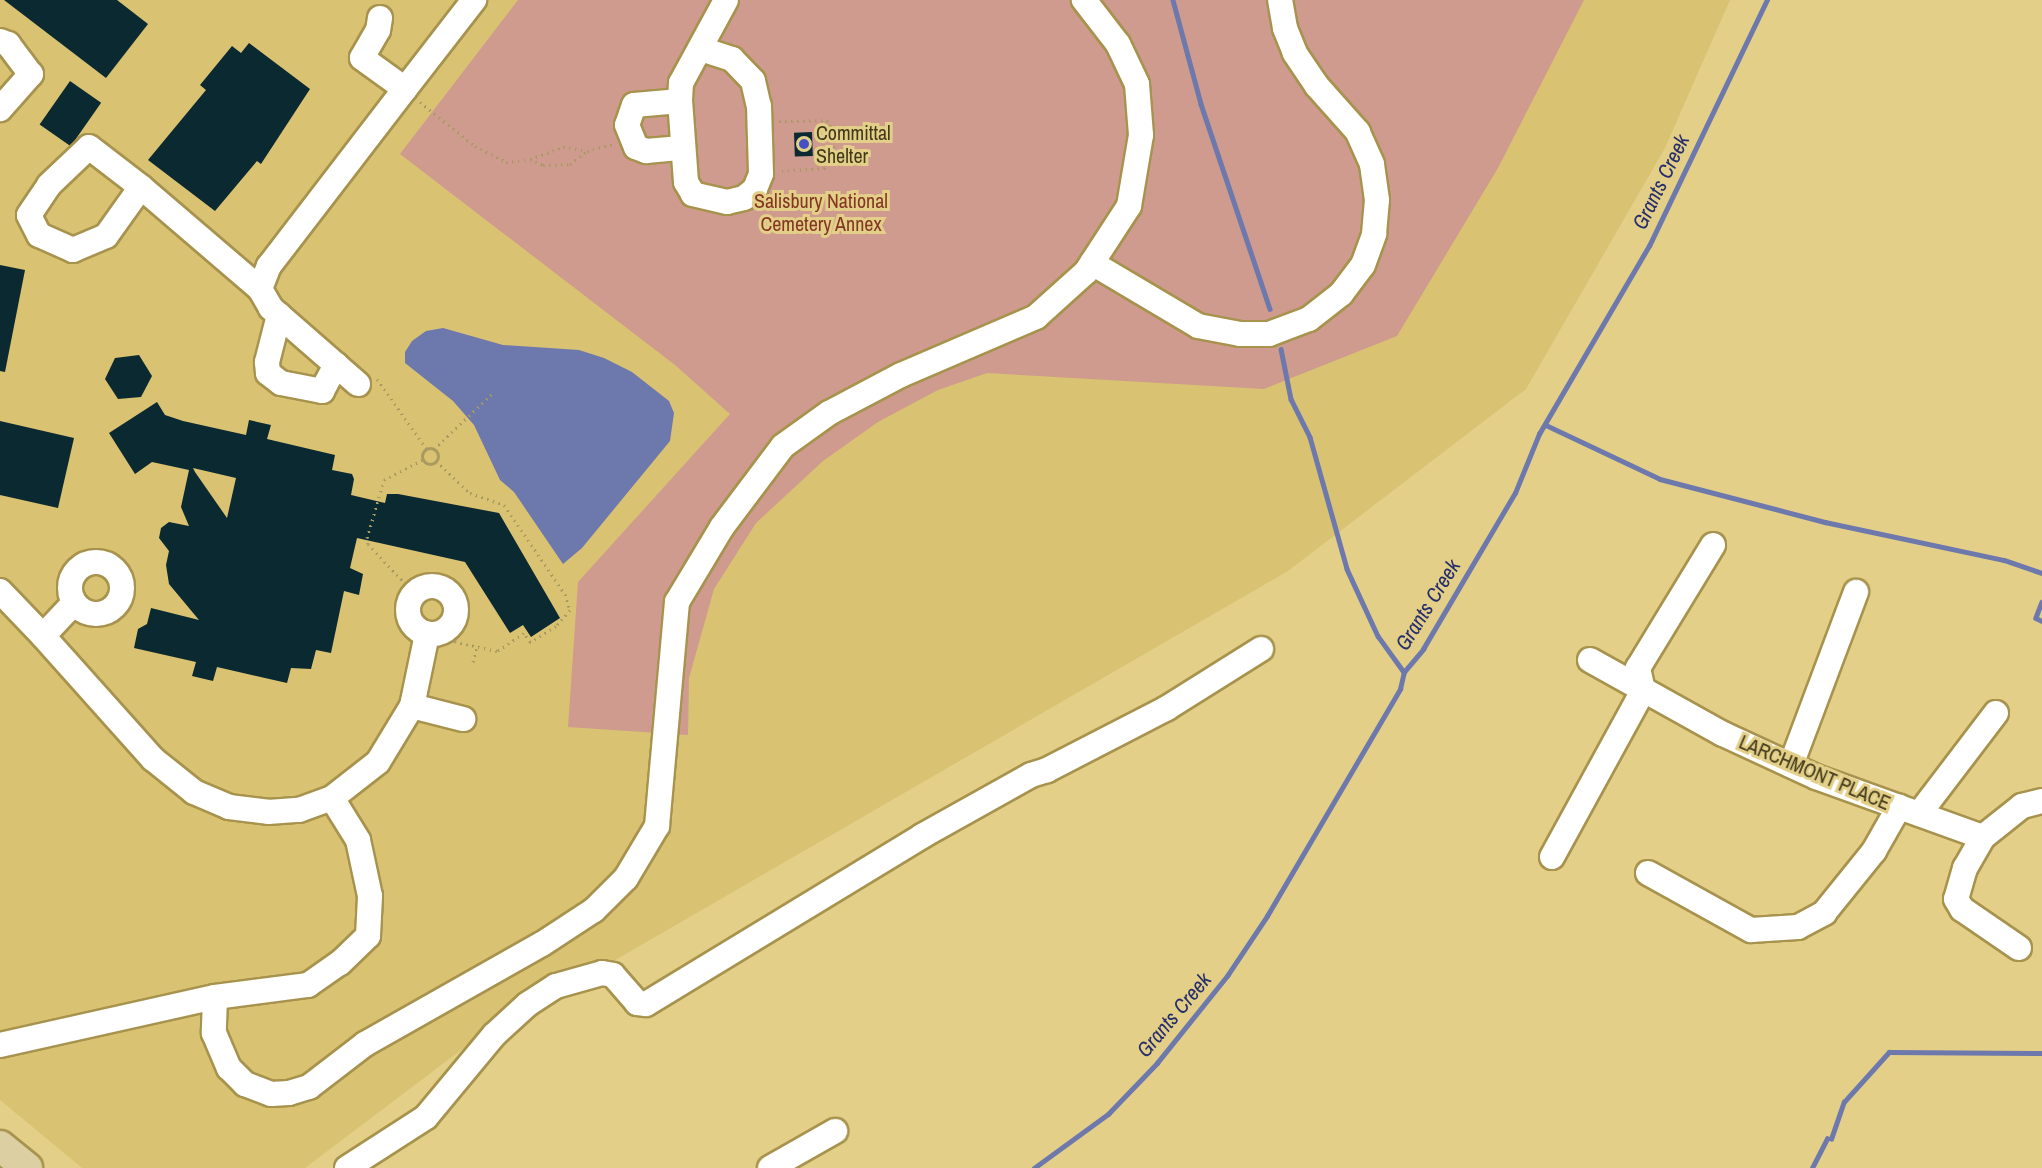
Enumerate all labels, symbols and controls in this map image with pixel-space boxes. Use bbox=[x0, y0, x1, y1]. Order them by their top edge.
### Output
place label: Committal Shelter bbox=[816, 120, 891, 167]
water label: Grants Creek bbox=[1627, 130, 1695, 234]
marker: Committal Shelter bbox=[797, 137, 811, 151]
park label: Salisbury National Cemetery Annex bbox=[754, 188, 888, 235]
water label: Grants Creek bbox=[1390, 555, 1466, 655]
street label: LARCHMONT PLACE bbox=[1736, 729, 1894, 815]
water label: Grants Creek bbox=[1131, 968, 1217, 1062]

